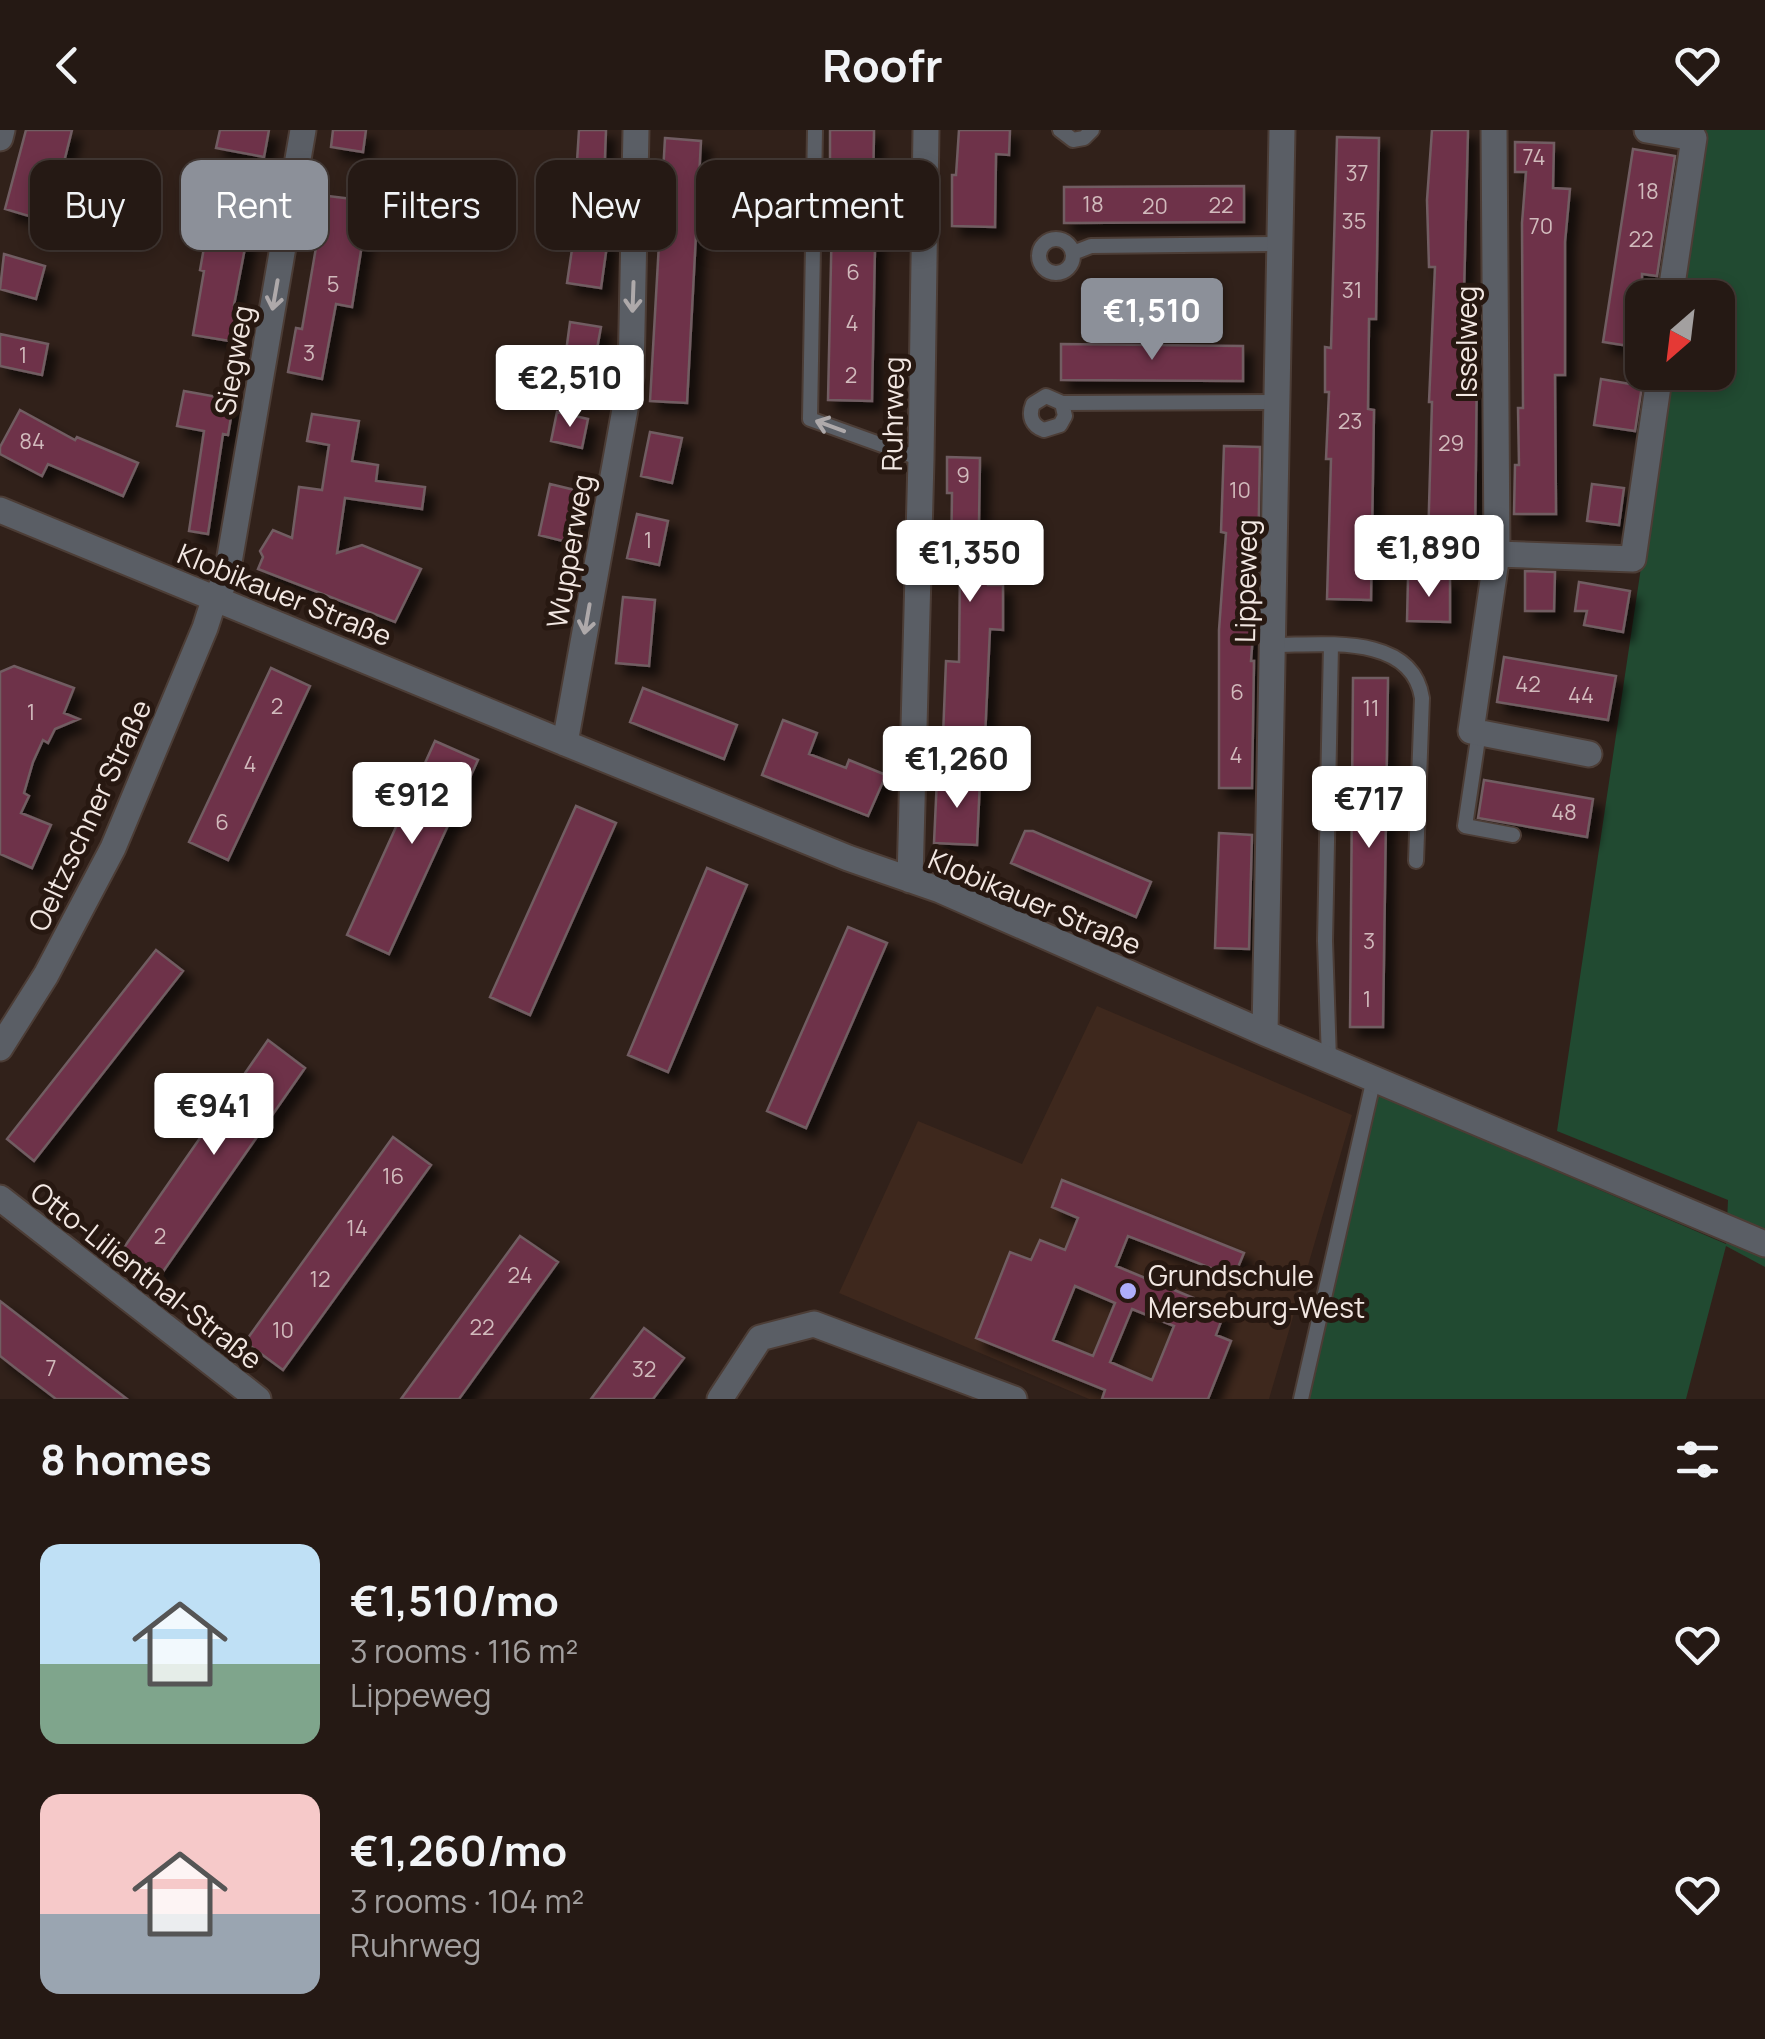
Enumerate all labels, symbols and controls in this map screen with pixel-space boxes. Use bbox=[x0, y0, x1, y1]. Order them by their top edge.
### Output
text: Roofr bbox=[822, 34, 943, 96]
icon: back bbox=[40, 38, 95, 93]
icon: heart bbox=[1670, 38, 1725, 93]
house number: 74 bbox=[1522, 142, 1546, 172]
house number: 37 bbox=[1345, 158, 1369, 188]
chip: Buy bbox=[30, 160, 161, 250]
chip: Rent bbox=[181, 160, 328, 250]
chip: Filters bbox=[348, 160, 516, 250]
chip: New bbox=[536, 160, 676, 250]
chip: Apartment bbox=[696, 160, 939, 250]
house number: 18 bbox=[1637, 176, 1659, 206]
house number: 18 bbox=[1082, 189, 1104, 219]
house number: 22 bbox=[1208, 190, 1234, 220]
house number: 20 bbox=[1142, 191, 1168, 221]
house number: 35 bbox=[1342, 206, 1366, 236]
house number: 70 bbox=[1529, 211, 1553, 241]
house number: 22 bbox=[1628, 224, 1654, 254]
house number: 6 bbox=[846, 257, 860, 287]
house number: 5 bbox=[327, 269, 339, 299]
house number: 31 bbox=[1342, 275, 1362, 305]
one-way arrow bbox=[265, 278, 284, 311]
pin: €1,510 bbox=[1071, 278, 1233, 363]
north arrow bbox=[1625, 280, 1735, 390]
map controls bbox=[1625, 280, 1735, 390]
one-way arrow bbox=[623, 281, 642, 313]
street label: Isselweg bbox=[1447, 286, 1485, 398]
text: €1,510 bbox=[1103, 288, 1201, 332]
street label: Siegweg bbox=[205, 302, 261, 418]
house number: 4 bbox=[846, 308, 858, 338]
house number: 3 bbox=[303, 338, 315, 368]
house number: 1 bbox=[19, 340, 27, 370]
pin: €2,510 bbox=[489, 345, 651, 430]
text: €2,510 bbox=[518, 355, 622, 399]
street label: Ruhrweg bbox=[872, 356, 912, 472]
house number: 2 bbox=[845, 360, 857, 390]
house number: 23 bbox=[1338, 406, 1362, 436]
one-way arrow bbox=[815, 416, 846, 434]
house number: 84 bbox=[19, 426, 45, 456]
house number: 29 bbox=[1438, 428, 1464, 458]
house number: 9 bbox=[956, 460, 970, 490]
street label: Wupperweg bbox=[537, 471, 601, 631]
house number: 10 bbox=[1229, 475, 1251, 505]
pin: €1,890 bbox=[1348, 515, 1510, 600]
street label: Lippeweg bbox=[1225, 519, 1265, 643]
pin: €1,350 bbox=[889, 520, 1051, 605]
house number: 1 bbox=[644, 525, 652, 555]
text: €1,890 bbox=[1377, 525, 1481, 569]
text: €1,350 bbox=[919, 530, 1021, 574]
street label: Klobikauer Straße bbox=[172, 534, 398, 654]
one-way arrow bbox=[577, 602, 596, 634]
house number: 42 bbox=[1515, 669, 1541, 699]
house number: 6 bbox=[1230, 677, 1244, 707]
house number: 44 bbox=[1568, 680, 1594, 710]
house number: 2 bbox=[271, 691, 283, 721]
street label: Oeltzschner Straße bbox=[19, 693, 159, 937]
house number: 11 bbox=[1362, 693, 1380, 723]
house number: 1 bbox=[27, 697, 35, 727]
pin: €1,260 bbox=[876, 726, 1038, 811]
text: €1,260 bbox=[905, 736, 1009, 780]
house number: 4 bbox=[1230, 740, 1242, 770]
house number: 4 bbox=[244, 749, 256, 779]
pin: €912 bbox=[353, 762, 471, 847]
pin: €717 bbox=[1310, 766, 1428, 851]
text: €912 bbox=[375, 772, 449, 816]
text: €717 bbox=[1334, 776, 1404, 820]
house number: 48 bbox=[1551, 797, 1577, 827]
house number: 6 bbox=[215, 807, 229, 837]
street label: Klobikauer Straße bbox=[923, 839, 1147, 963]
house number: 3 bbox=[1363, 926, 1375, 956]
house number: 1 bbox=[1363, 984, 1371, 1014]
pin: €941 bbox=[155, 1073, 273, 1158]
text: €941 bbox=[176, 1083, 252, 1127]
house number: 16 bbox=[382, 1161, 404, 1191]
street label: Otto-Lilienthal-Straße bbox=[23, 1173, 271, 1377]
house number: 14 bbox=[346, 1213, 368, 1243]
house number: 2 bbox=[154, 1221, 166, 1251]
place label: Grundschule Merseburg-West bbox=[1148, 1256, 1365, 1326]
house number: 24 bbox=[507, 1260, 533, 1290]
house number: 12 bbox=[309, 1264, 331, 1294]
marker: Grundschule Merseburg-West bbox=[1117, 1280, 1139, 1302]
house number: 22 bbox=[469, 1312, 495, 1342]
house number: 10 bbox=[272, 1315, 294, 1345]
house number: 7 bbox=[45, 1353, 57, 1383]
house number: 32 bbox=[632, 1354, 656, 1384]
text: 8 homes bbox=[40, 1430, 212, 1488]
icon: filters bbox=[1670, 1432, 1725, 1487]
text: €1,510/mo bbox=[350, 1571, 559, 1629]
icon: home bbox=[120, 1584, 240, 1704]
icon: heart bbox=[1670, 1617, 1725, 1672]
text: 3 rooms · 116 m² bbox=[350, 1629, 578, 1673]
text: Lippeweg bbox=[350, 1673, 491, 1717]
text: €1,260/mo bbox=[350, 1821, 567, 1879]
icon: home bbox=[120, 1834, 240, 1954]
icon: heart bbox=[1670, 1867, 1725, 1922]
text: 3 rooms · 104 m² bbox=[350, 1879, 584, 1923]
text: Ruhrweg bbox=[350, 1923, 481, 1967]

